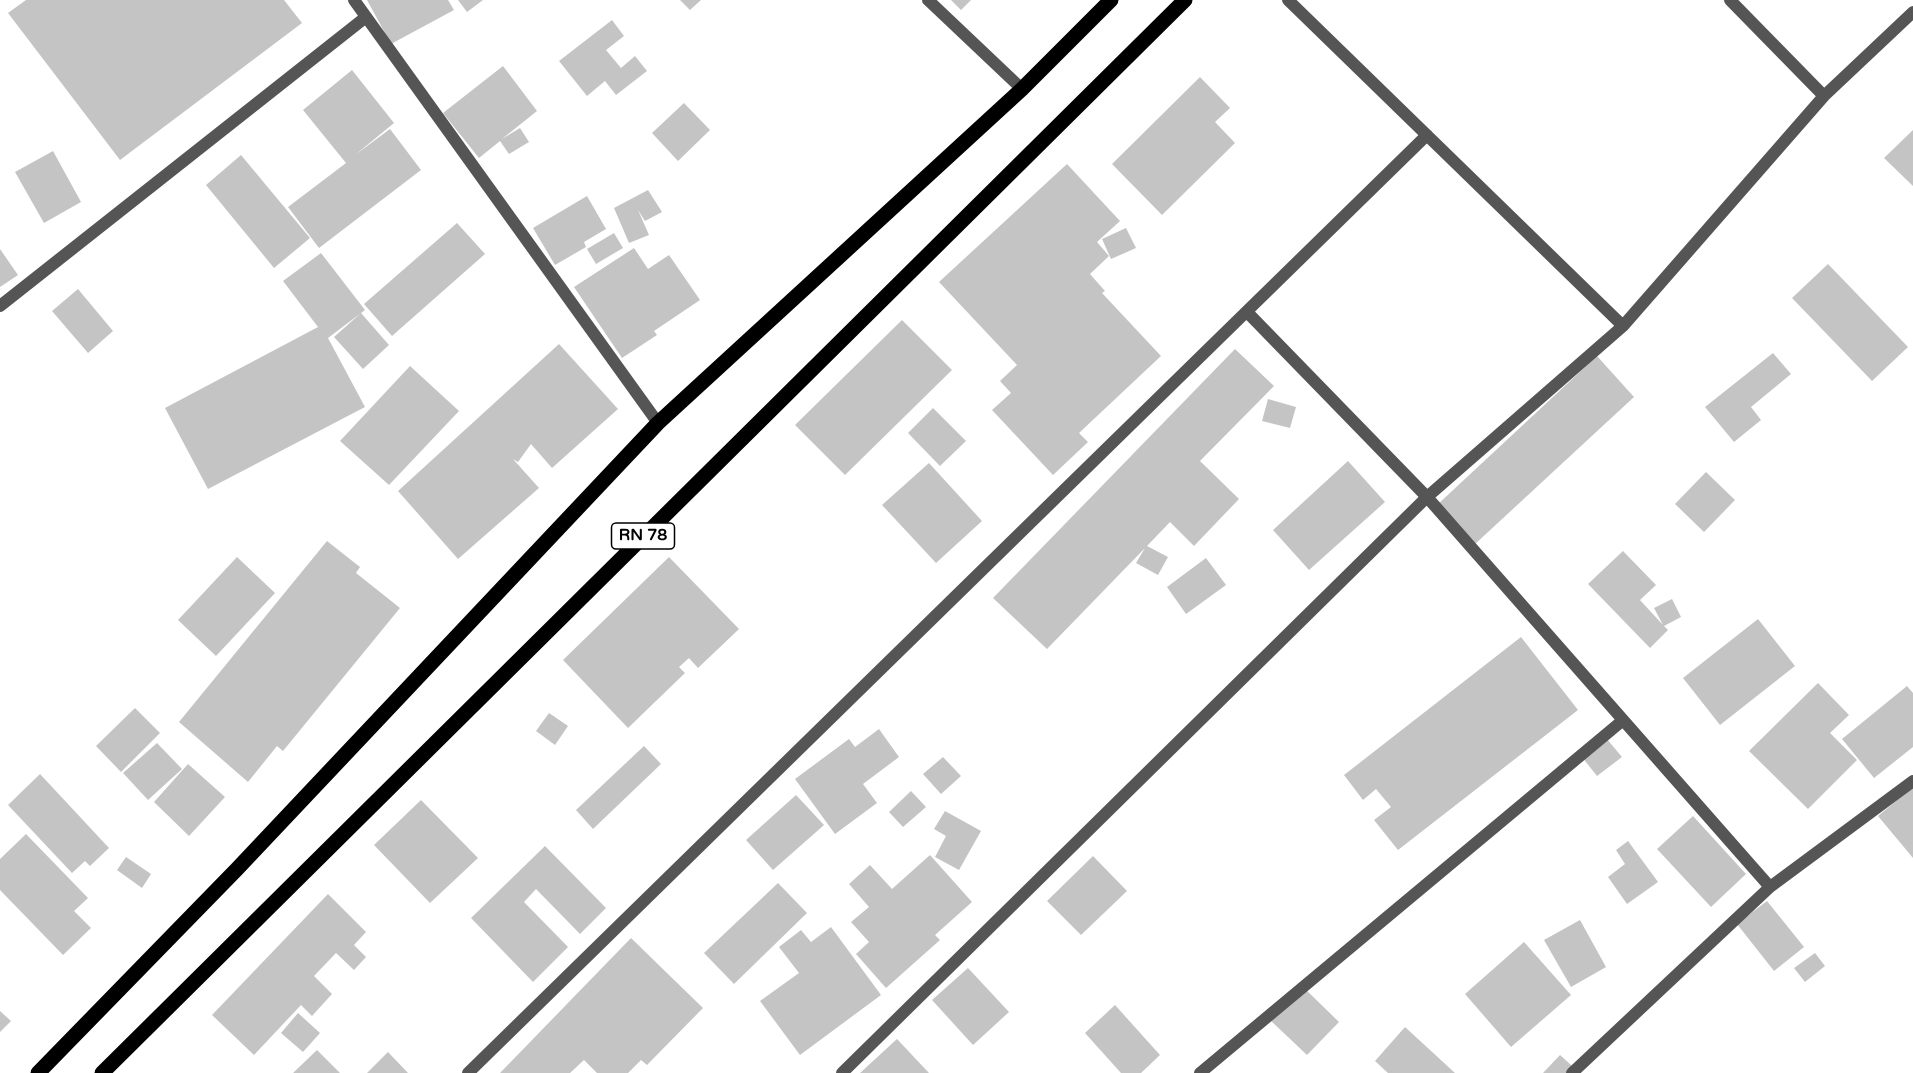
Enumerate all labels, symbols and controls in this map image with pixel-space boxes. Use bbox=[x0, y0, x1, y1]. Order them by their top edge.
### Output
road number: RN 78 bbox=[612, 523, 674, 549]

